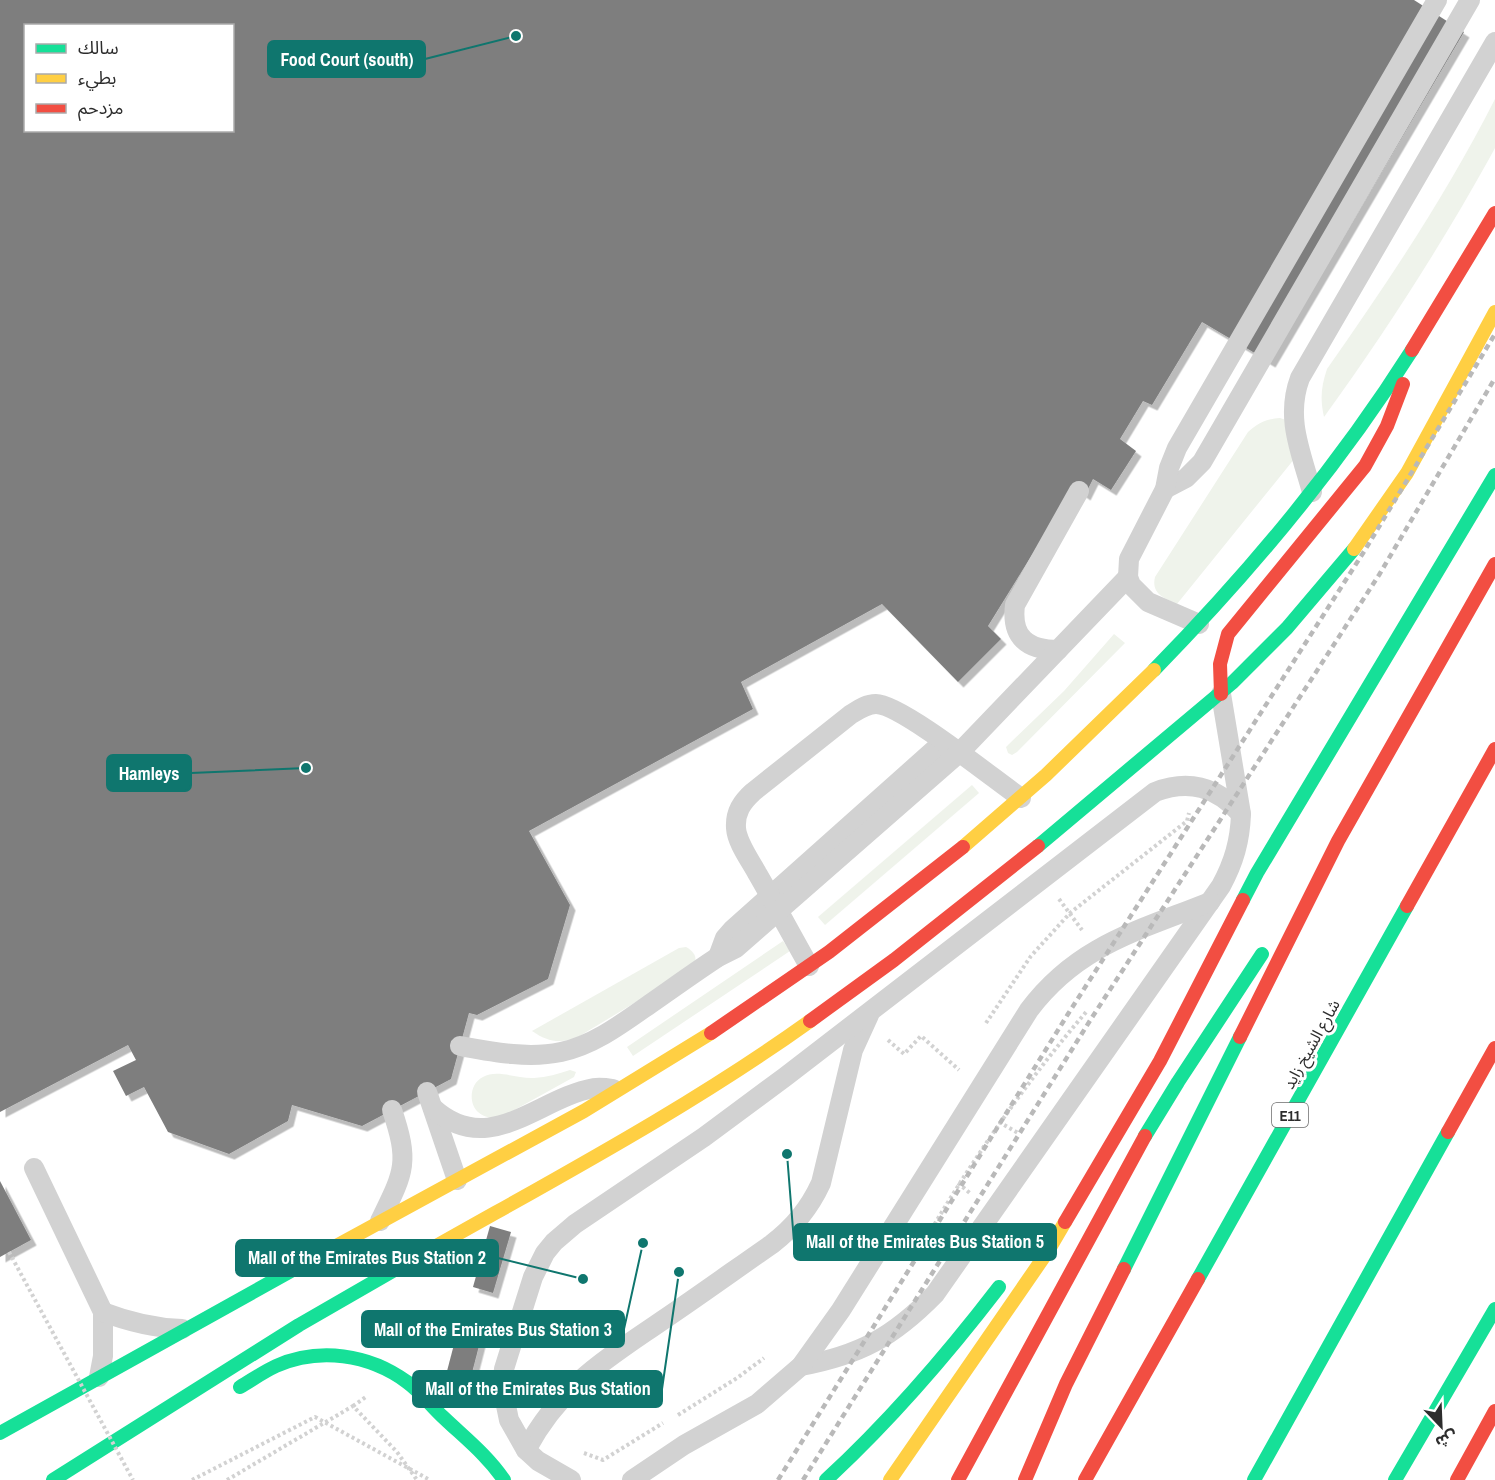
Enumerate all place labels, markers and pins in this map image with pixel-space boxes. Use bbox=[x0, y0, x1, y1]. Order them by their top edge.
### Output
callout: Food Court (south) bbox=[268, 41, 425, 77]
callout: Hamleys bbox=[107, 755, 191, 791]
callout: Mall of the Emirates Bus Station 5 bbox=[794, 1224, 1056, 1260]
callout: Mall of the Emirates Bus Station 2 bbox=[236, 1240, 498, 1276]
callout: Mall of the Emirates Bus Station 3 bbox=[362, 1311, 624, 1347]
callout: Mall of the Emirates Bus Station bbox=[413, 1371, 662, 1407]

